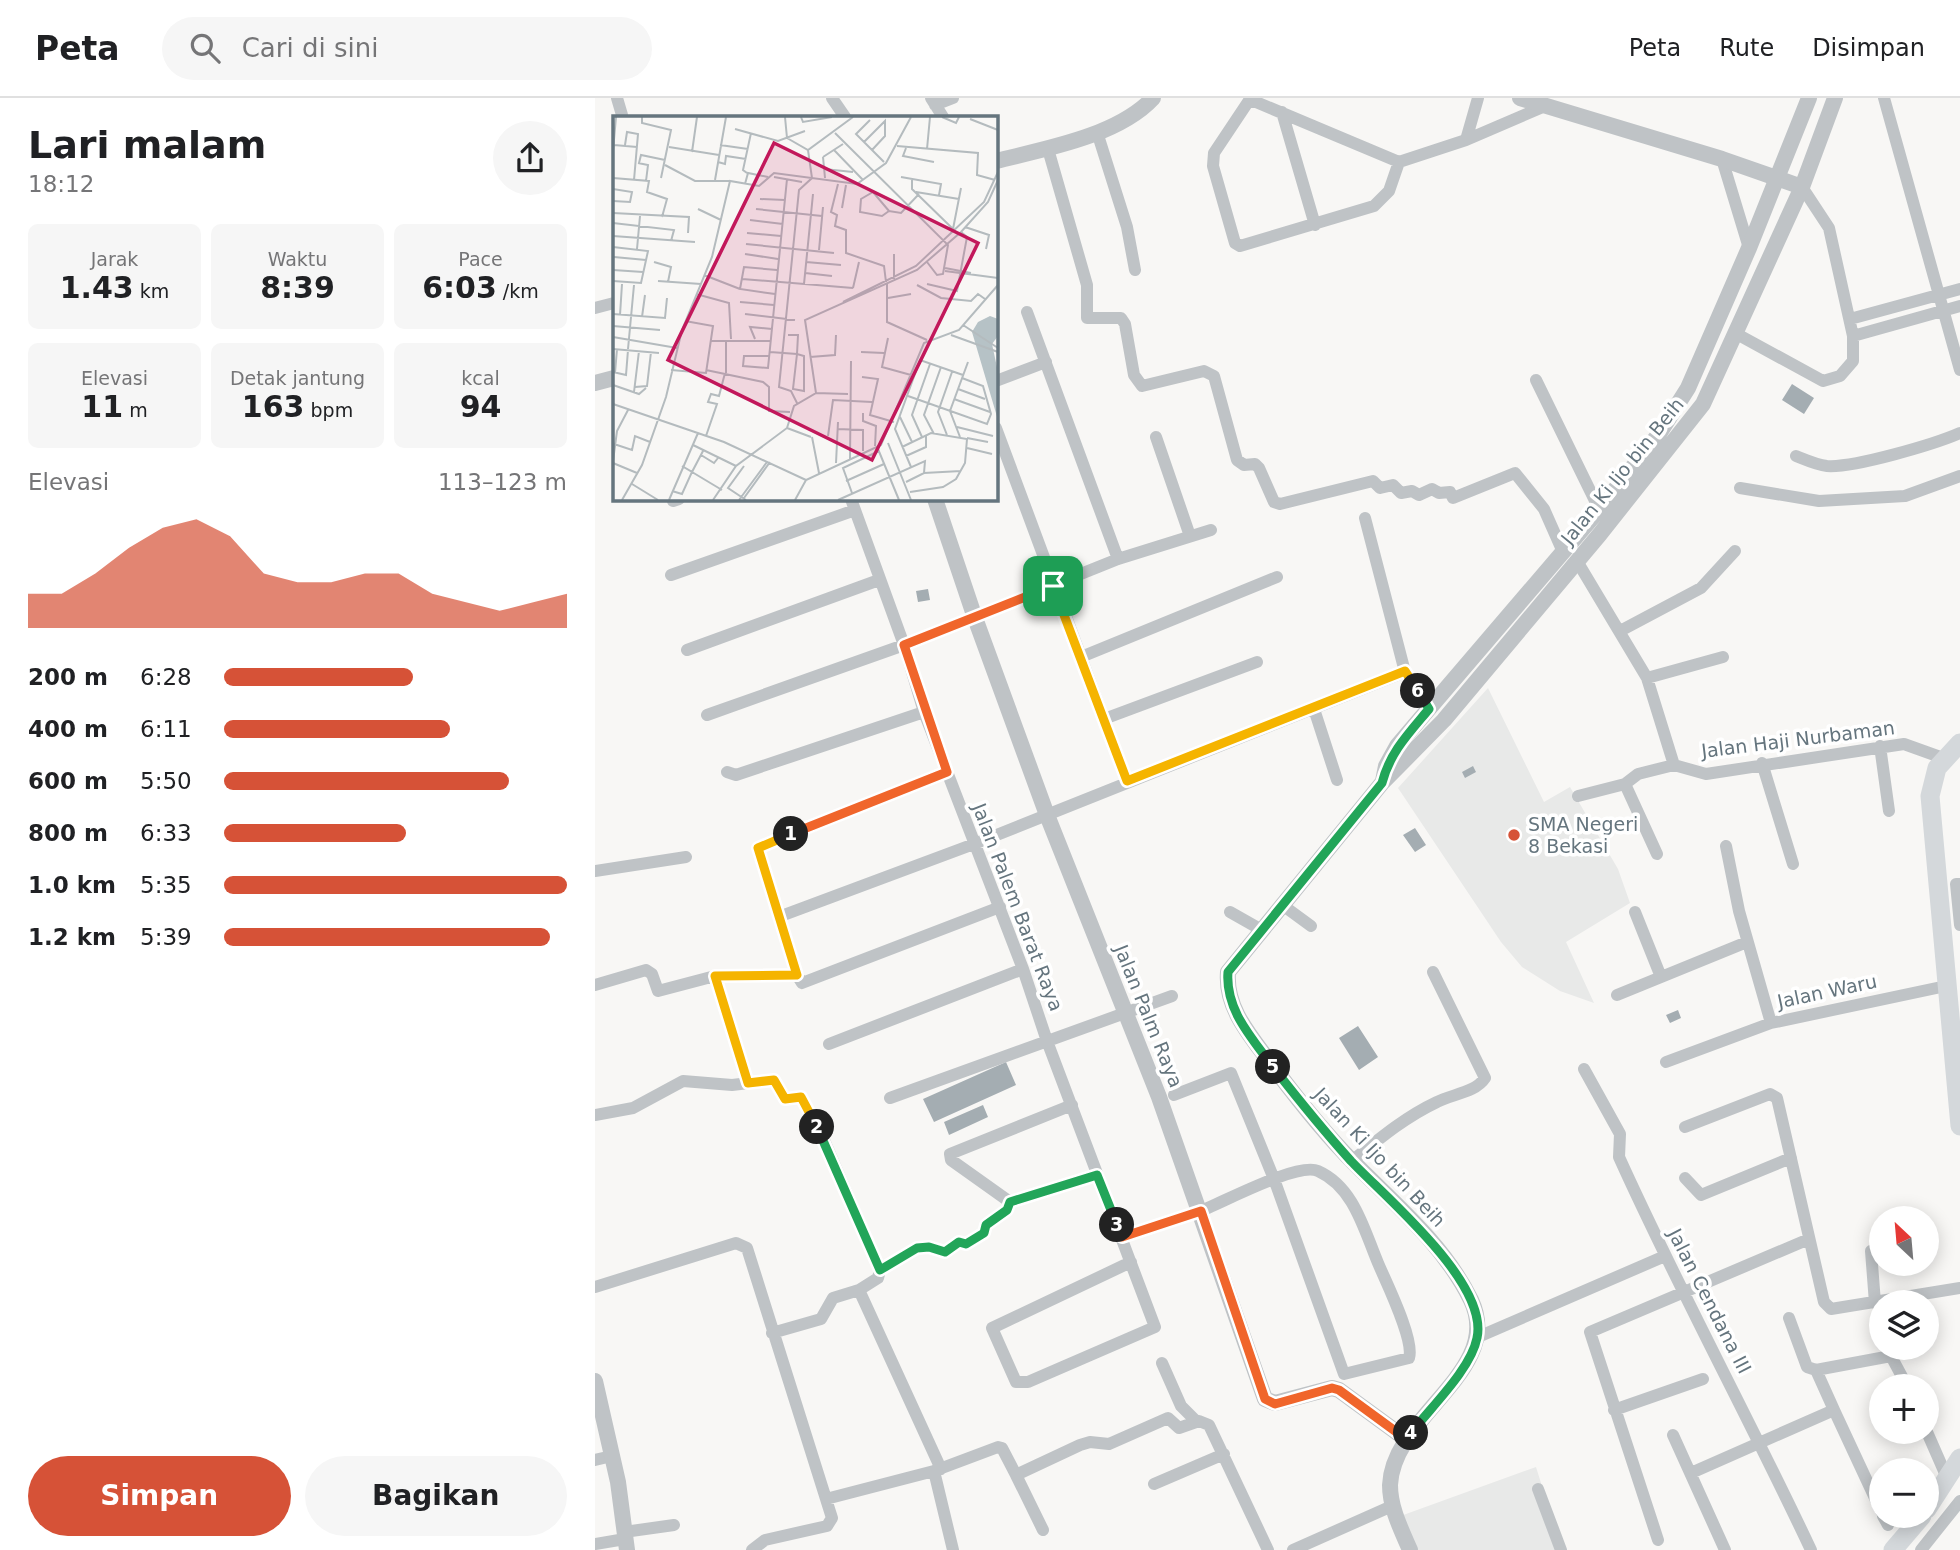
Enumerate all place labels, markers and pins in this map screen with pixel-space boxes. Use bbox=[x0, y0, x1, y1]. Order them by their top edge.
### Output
pin bbox=[1023, 556, 1083, 616]
pin: 6 bbox=[1401, 674, 1435, 708]
place label: SMA Negeri 8 Bekasi bbox=[1528, 813, 1638, 857]
pin: 1 bbox=[773, 816, 809, 852]
marker: SMA Negeri 8 Bekasi bbox=[1506, 827, 1522, 843]
pin: 5 bbox=[1255, 1049, 1291, 1084]
pin: 2 bbox=[799, 1110, 835, 1144]
pin: 3 bbox=[1099, 1208, 1135, 1242]
pin: 4 bbox=[1393, 1416, 1429, 1450]

